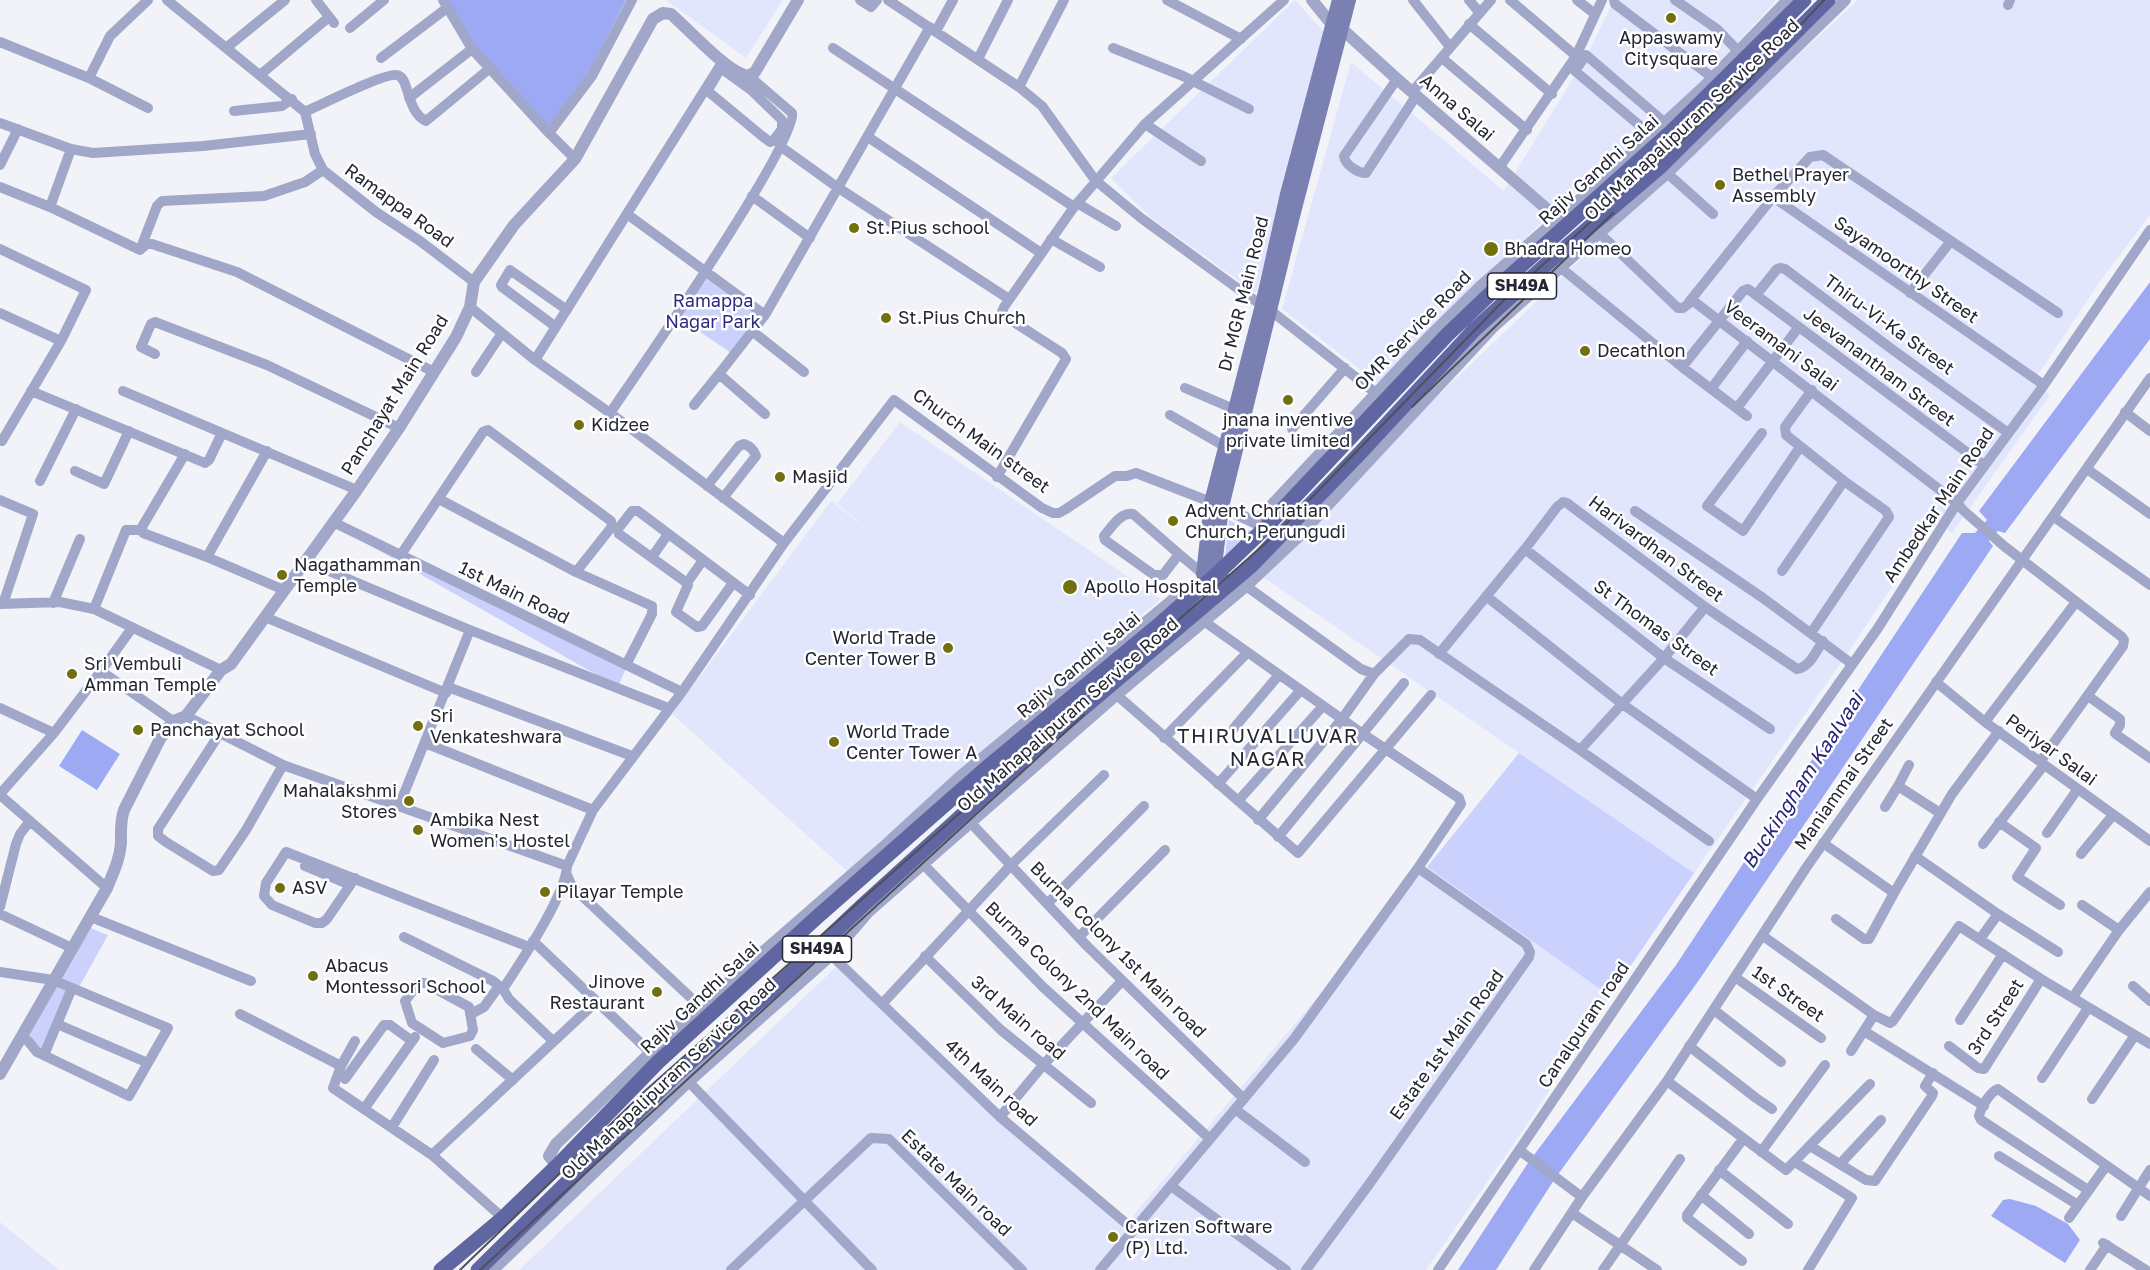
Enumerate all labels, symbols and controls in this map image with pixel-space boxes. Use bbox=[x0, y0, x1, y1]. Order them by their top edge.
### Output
marker: Appaswamy Citysquare bbox=[1664, 11, 1678, 25]
street label: Old Mahapalipuram Service Road bbox=[1580, 15, 1804, 225]
place label: Appaswamy Citysquare bbox=[1619, 27, 1723, 70]
street label: Anna Salai bbox=[1415, 70, 1499, 146]
street label: Rajiv Gandhi Salai bbox=[1534, 110, 1664, 230]
street label: Ramappa Road bbox=[340, 159, 458, 253]
place label: Bethel Prayer Assembly bbox=[1732, 164, 1849, 207]
marker: Bethel Prayer Assembly bbox=[1713, 178, 1727, 192]
street label: Sayamoorthy Street bbox=[1829, 212, 1983, 328]
street label: Dr MGR Main Road bbox=[1214, 214, 1274, 374]
place label: St.Pius school bbox=[866, 217, 990, 239]
marker: St.Pius school bbox=[847, 221, 861, 235]
place label: Bhadra Homeo bbox=[1504, 238, 1632, 260]
marker: Bhadra Homeo bbox=[1482, 240, 1500, 258]
street label: OMR Service Road bbox=[1350, 266, 1476, 396]
street label: Thiru-Vi-Ka Street bbox=[1820, 270, 1958, 380]
road number: SH49A bbox=[1488, 273, 1556, 299]
park label: Ramappa Nagar Park bbox=[665, 290, 761, 332]
street label: Veeramani Salai bbox=[1719, 296, 1843, 396]
street label: Jeevanantham Street bbox=[1799, 303, 1959, 431]
place label: St.Pius Church bbox=[898, 307, 1026, 329]
street label: Panchayat Main Road bbox=[337, 311, 453, 479]
marker: St.Pius Church bbox=[879, 311, 893, 325]
place label: Decathlon bbox=[1597, 340, 1686, 362]
marker: Decathlon bbox=[1578, 344, 1592, 358]
street label: Church Main street bbox=[908, 384, 1054, 498]
marker: jnana inventive private limited bbox=[1281, 393, 1295, 407]
place label: jnana inventive private limited bbox=[1223, 409, 1353, 452]
place label: Kidzee bbox=[591, 414, 649, 436]
marker: Kidzee bbox=[572, 418, 586, 432]
street label: Ambedkar Main Road bbox=[1879, 423, 1999, 587]
place label: Masjid bbox=[792, 466, 848, 488]
marker: Masjid bbox=[773, 470, 787, 484]
street label: Harivardhan Street bbox=[1584, 491, 1728, 607]
place label: Advent Chriatian Church, Perungudi bbox=[1185, 500, 1346, 542]
marker: Advent Chriatian Church, Perungudi bbox=[1166, 514, 1180, 528]
place label: Nagathamman Temple bbox=[294, 554, 420, 596]
street label: 1st Main Road bbox=[455, 557, 573, 629]
marker: Nagathamman Temple bbox=[275, 568, 289, 582]
street label: St Thomas Street bbox=[1589, 575, 1723, 681]
place label: Apollo Hospital bbox=[1084, 576, 1218, 598]
marker: Apollo Hospital bbox=[1061, 578, 1079, 596]
street label: Rajiv Gandhi Salai bbox=[1013, 607, 1145, 723]
street label: Old Mahapalipuram Service Road bbox=[953, 613, 1183, 817]
place label: World Trade Center Tower B bbox=[805, 627, 936, 670]
marker: World Trade Center Tower B bbox=[941, 641, 955, 655]
place label: Sri Vembuli Amman Temple bbox=[84, 653, 217, 696]
marker: Sri Vembuli Amman Temple bbox=[65, 667, 79, 681]
water label: Buckingham Kaalvaai bbox=[1737, 689, 1869, 873]
place label: Sri Venkateshwara bbox=[430, 705, 562, 748]
street label: Periyar Salai bbox=[2001, 710, 2101, 790]
street label: Maniammai Street bbox=[1790, 714, 1898, 854]
place label: Panchayat School bbox=[150, 719, 305, 741]
marker: Sri Venkateshwara bbox=[411, 719, 425, 733]
place label: World Trade Center Tower A bbox=[846, 721, 977, 764]
marker: Panchayat School bbox=[131, 723, 145, 737]
district label: THIRUVALLUVAR NAGAR bbox=[1177, 725, 1359, 772]
marker: World Trade Center Tower A bbox=[827, 735, 841, 749]
place label: Mahalakshmi Stores bbox=[283, 780, 397, 822]
marker: Mahalakshmi Stores bbox=[402, 794, 416, 808]
place label: Ambika Nest Women's Hostel bbox=[430, 809, 570, 852]
marker: Ambika Nest Women's Hostel bbox=[411, 823, 425, 837]
street label: Burma Colony 1st Main road bbox=[1025, 857, 1211, 1043]
place label: ASV bbox=[292, 877, 327, 899]
marker: ASV bbox=[273, 881, 287, 895]
place label: Pilayar Temple bbox=[557, 881, 683, 903]
marker: Pilayar Temple bbox=[538, 885, 552, 899]
street label: Burma Colony 2nd Main road bbox=[981, 897, 1173, 1085]
road number: SH49A bbox=[782, 936, 852, 962]
street label: Rajiv Gandhi Salai bbox=[636, 937, 764, 1059]
place label: Abacus Montessori School bbox=[325, 955, 486, 998]
street label: Canalpuram road bbox=[1534, 958, 1634, 1092]
street label: 1st Street bbox=[1748, 961, 1828, 1027]
street label: Estate 1st Main Road bbox=[1385, 966, 1509, 1124]
marker: Abacus Montessori School bbox=[306, 969, 320, 983]
place label: Jinove Restaurant bbox=[550, 971, 645, 1014]
street label: 3rd Main road bbox=[966, 971, 1070, 1065]
street label: Old Mahapalipuram Service Road bbox=[557, 974, 781, 1184]
street label: 3rd Street bbox=[1963, 975, 2029, 1059]
marker: Jinove Restaurant bbox=[650, 985, 664, 999]
street label: 4th Main road bbox=[940, 1035, 1042, 1131]
street label: Estate Main road bbox=[896, 1125, 1016, 1241]
place label: Carizen Software (P) Ltd. bbox=[1125, 1216, 1272, 1258]
marker: Carizen Software (P) Ltd. bbox=[1106, 1230, 1120, 1244]

